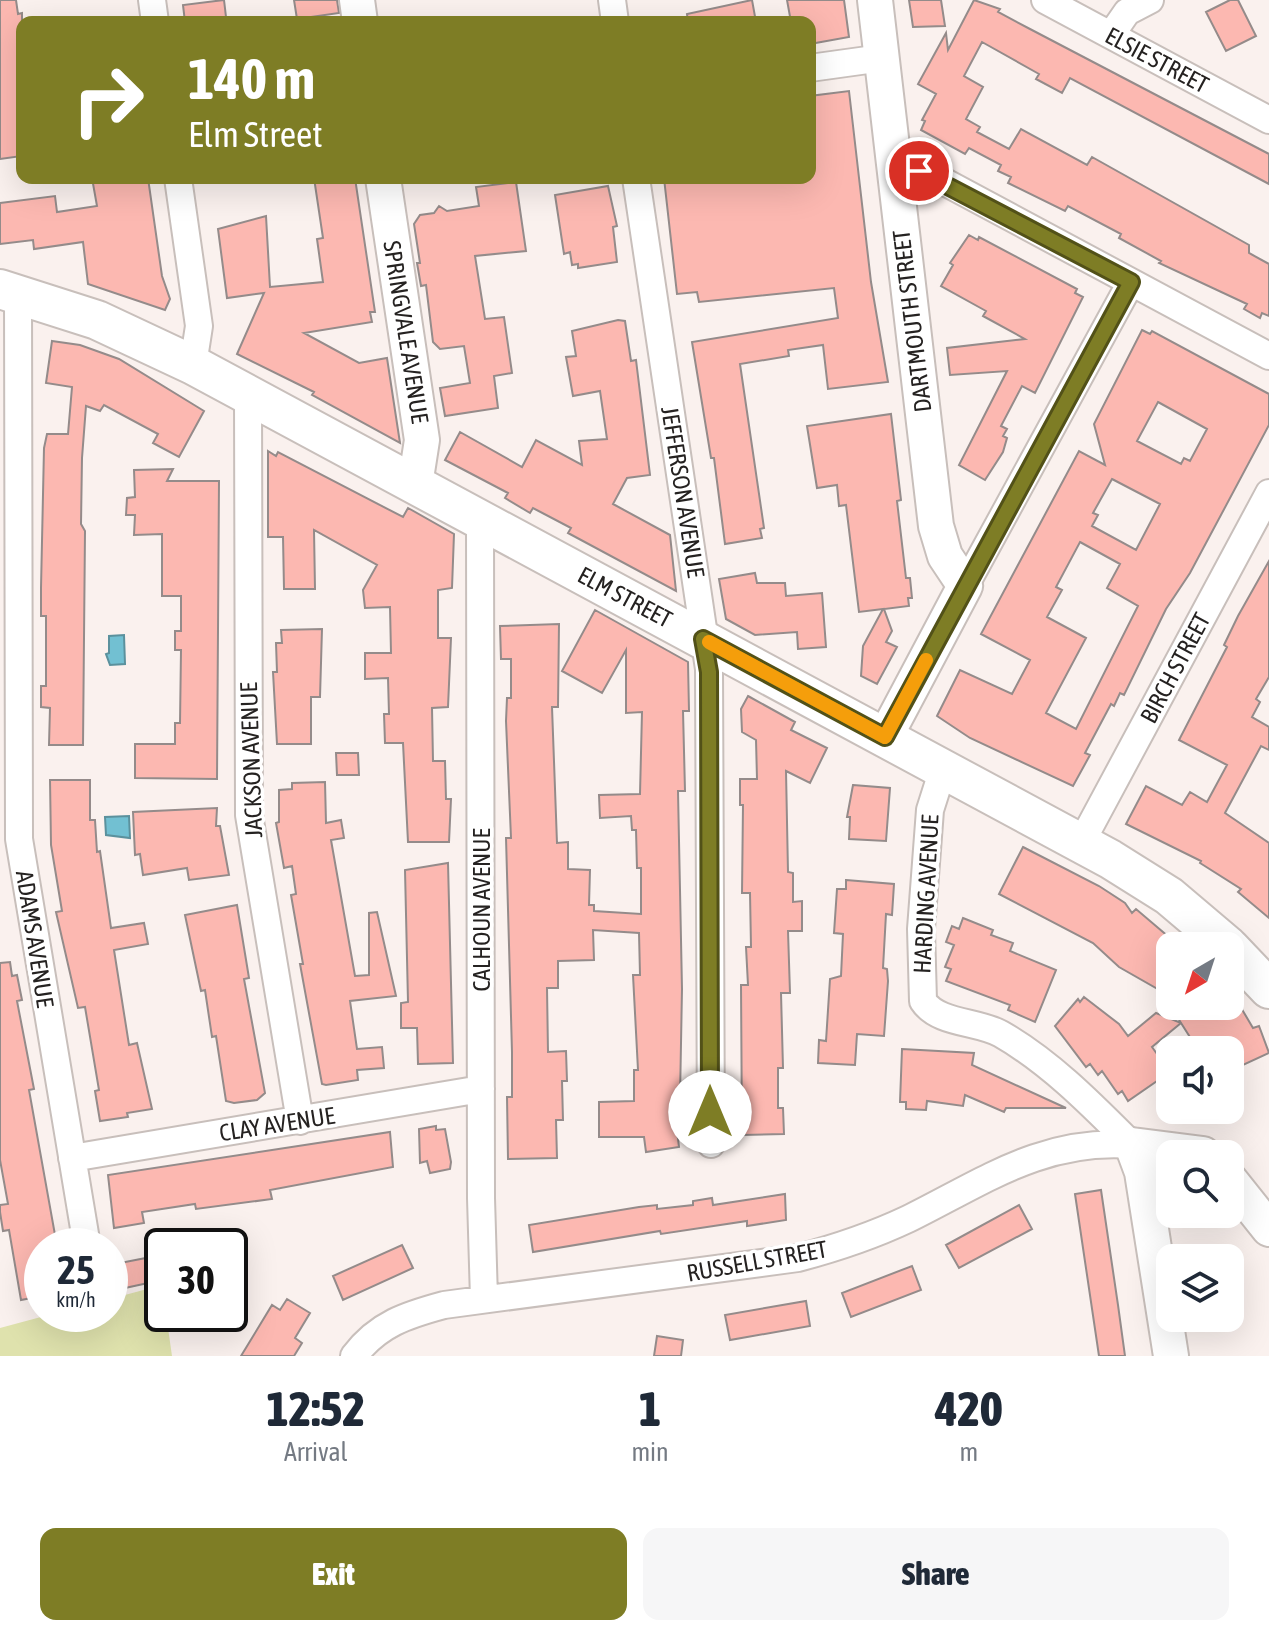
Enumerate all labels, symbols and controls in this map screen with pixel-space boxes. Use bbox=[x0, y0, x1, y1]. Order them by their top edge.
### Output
street label: ELSIE STREET bbox=[1101, 22, 1214, 99]
text: 140 m bbox=[188, 47, 315, 111]
icon: right bbox=[56, 48, 160, 152]
text: Elm Street bbox=[188, 113, 323, 155]
pin bbox=[885, 137, 953, 205]
icon: arrive bbox=[897, 149, 941, 193]
street label: DARTMOUTH STREET bbox=[887, 228, 937, 414]
street label: SPRINGVALE AVENUE bbox=[378, 239, 434, 425]
street label: JEFFERSON AVENUE bbox=[656, 405, 710, 579]
street label: ELM STREET bbox=[573, 561, 677, 633]
street label: BIRCH STREET bbox=[1135, 608, 1216, 728]
street label: JACKSON AVENUE bbox=[235, 682, 267, 838]
street label: HARDING AVENUE bbox=[908, 814, 944, 974]
street label: CALHOUN AVENUE bbox=[468, 828, 495, 992]
street label: ADAMS AVENUE bbox=[11, 869, 59, 1009]
north arrow bbox=[1156, 932, 1244, 1020]
map controls bbox=[1156, 932, 1244, 1332]
button: sound bbox=[1156, 1036, 1244, 1124]
position arrow bbox=[668, 1070, 752, 1154]
street label: CLAY AVENUE bbox=[217, 1102, 337, 1146]
button: search bbox=[1156, 1140, 1244, 1228]
speed limit sign: 30 bbox=[144, 1228, 248, 1332]
street label: RUSSELL STREET bbox=[685, 1235, 830, 1287]
button: layers bbox=[1156, 1244, 1244, 1332]
text: 25 bbox=[57, 1247, 95, 1292]
text: km/h bbox=[56, 1288, 96, 1311]
text: 12:52 bbox=[266, 1381, 365, 1436]
text: 1 bbox=[639, 1381, 661, 1436]
text: 420 bbox=[935, 1381, 1003, 1436]
text: Arrival bbox=[284, 1437, 347, 1467]
text: min bbox=[631, 1437, 669, 1467]
text: m bbox=[959, 1437, 978, 1467]
button: Exit bbox=[40, 1528, 627, 1620]
button: Share bbox=[643, 1528, 1229, 1620]

